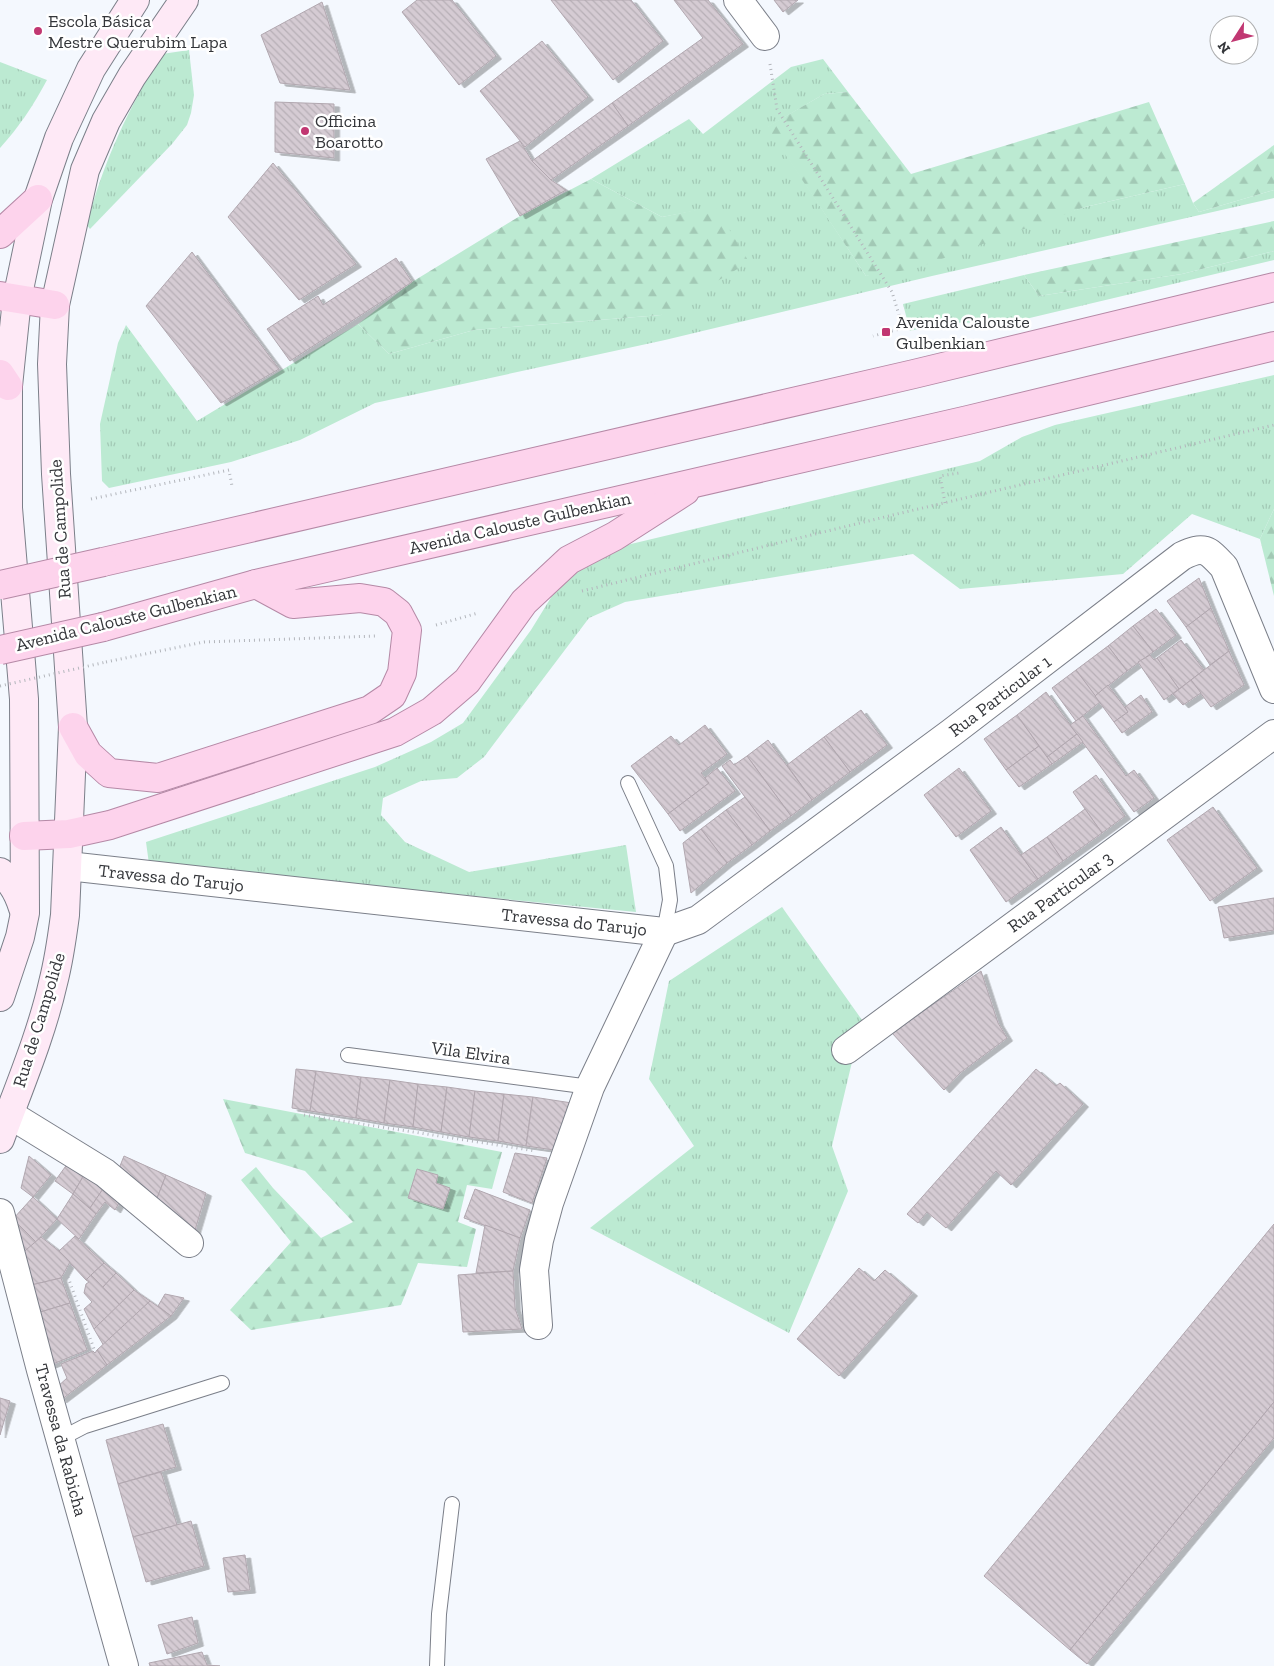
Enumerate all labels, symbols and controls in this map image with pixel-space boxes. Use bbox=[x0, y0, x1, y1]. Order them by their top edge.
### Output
place label: Escola Básica Mestre Querubim Lapa bbox=[48, 10, 228, 53]
north arrow bbox=[1209, 15, 1259, 65]
marker: Escola Básica Mestre Querubim Lapa bbox=[32, 25, 44, 37]
text: N bbox=[1214, 38, 1234, 57]
place label: Officina Boarotto bbox=[315, 110, 383, 153]
marker: Officina Boarotto bbox=[299, 125, 311, 137]
place label: Avenida Calouste Gulbenkian bbox=[896, 311, 1030, 354]
marker: Avenida Calouste Gulbenkian bbox=[880, 326, 892, 338]
street label: Rua de Campolide bbox=[44, 459, 76, 599]
street label: Avenida Calouste Gulbenkian bbox=[407, 487, 634, 559]
street label: Avenida Calouste Gulbenkian bbox=[13, 580, 239, 656]
street label: Rua Particular 1 bbox=[945, 650, 1056, 742]
street label: Rua Particular 3 bbox=[1003, 846, 1117, 937]
street label: Travessa do Tarujo bbox=[97, 859, 245, 897]
street label: Travessa do Tarujo bbox=[500, 903, 648, 941]
street label: Rua de Campolide bbox=[8, 950, 70, 1090]
street label: Vila Elvira bbox=[429, 1036, 512, 1069]
street label: Travessa da Rabicha bbox=[30, 1361, 92, 1519]

